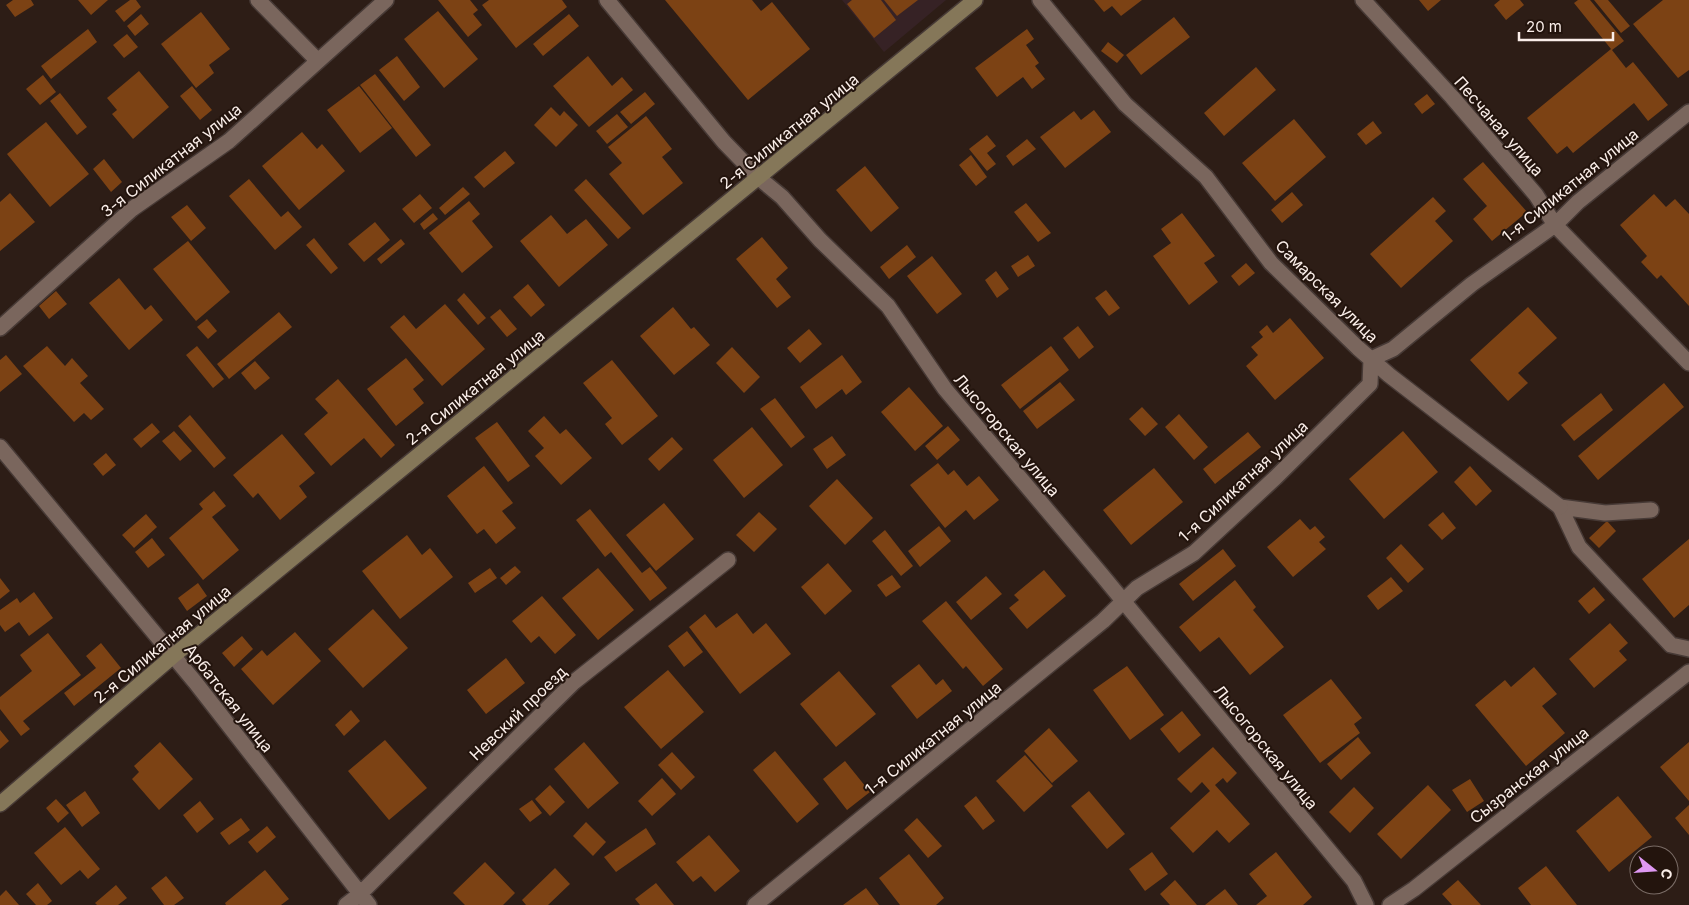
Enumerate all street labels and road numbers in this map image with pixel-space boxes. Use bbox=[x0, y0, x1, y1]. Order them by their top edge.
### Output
street label: 2-я Силикатная улица bbox=[716, 69, 862, 193]
street label: Песчаная улица bbox=[1450, 72, 1548, 180]
street label: 3-я Силикатная улица bbox=[97, 99, 245, 221]
street label: 1-я Силикатная улица bbox=[1498, 124, 1642, 246]
street label: Самарская улица bbox=[1271, 235, 1383, 347]
street label: 2-я Силикатная улица bbox=[402, 325, 548, 449]
street label: Лысогорская улица bbox=[950, 370, 1064, 500]
street label: 1-я Силикатная улица bbox=[1174, 416, 1312, 546]
street label: 2-я Силикатная улица bbox=[89, 581, 235, 707]
street label: Арбатская улица bbox=[180, 640, 278, 756]
street label: Невский проезд bbox=[465, 661, 571, 765]
street label: 1-я Силикатная улица bbox=[861, 677, 1005, 799]
street label: Лысогорская улица bbox=[1210, 681, 1322, 813]
street label: Сызранская улица bbox=[1466, 722, 1592, 828]

